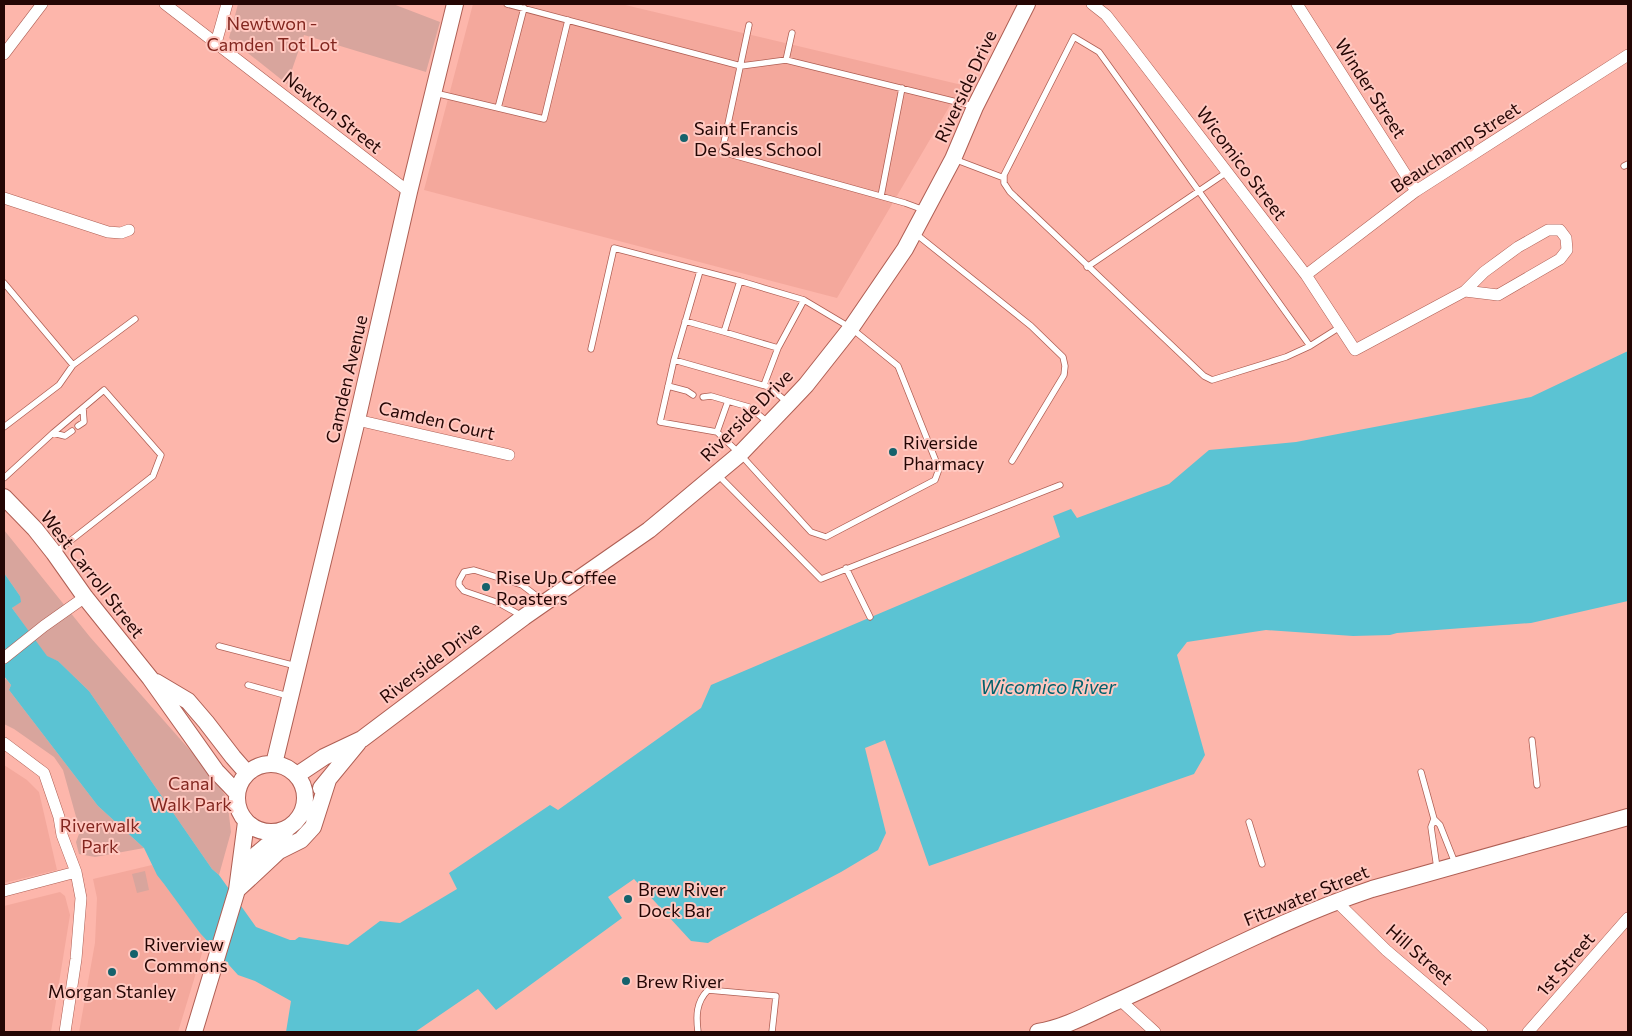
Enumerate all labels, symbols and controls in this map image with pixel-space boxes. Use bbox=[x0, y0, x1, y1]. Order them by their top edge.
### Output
park label: Newtwon - Camden Tot Lot bbox=[206, 12, 338, 55]
street label: Riverside Drive bbox=[929, 26, 1001, 146]
street label: Winder Street bbox=[1331, 34, 1411, 142]
street label: Newton Street bbox=[279, 66, 387, 158]
street label: Beauchamp Street bbox=[1386, 97, 1524, 197]
street label: Wicomico Street bbox=[1192, 102, 1292, 224]
place label: Saint Francis De Sales School bbox=[694, 117, 822, 160]
marker: Saint Francis De Sales School bbox=[678, 132, 690, 144]
street label: Camden Avenue bbox=[321, 313, 371, 445]
street label: Riverside Drive bbox=[695, 364, 797, 466]
street label: Camden Court bbox=[377, 396, 497, 444]
place label: Riverside Pharmacy bbox=[903, 431, 985, 474]
marker: Riverside Pharmacy bbox=[887, 446, 899, 458]
street label: West Carroll Street bbox=[36, 506, 150, 642]
place label: Rise Up Coffee Roasters bbox=[496, 566, 616, 609]
marker: Rise Up Coffee Roasters bbox=[480, 581, 492, 593]
street label: Riverside Drive bbox=[375, 617, 485, 707]
water label: Wicomico River bbox=[980, 675, 1117, 698]
park label: Canal Walk Park bbox=[150, 772, 232, 815]
park label: Riverwalk Park bbox=[60, 814, 140, 857]
street label: Fitzwater Street bbox=[1240, 860, 1372, 930]
place label: Brew River Dock Bar bbox=[638, 878, 726, 921]
marker: Brew River Dock Bar bbox=[622, 893, 634, 905]
street label: Hill Street bbox=[1382, 919, 1458, 989]
street label: 1st Street bbox=[1531, 928, 1599, 1000]
place label: Riverview Commons bbox=[144, 933, 228, 976]
marker: Riverview Commons bbox=[128, 948, 140, 960]
marker: Morgan Stanley bbox=[106, 966, 118, 978]
place label: Brew River bbox=[636, 970, 724, 992]
marker: Brew River bbox=[620, 975, 632, 987]
place label: Morgan Stanley bbox=[48, 980, 176, 1002]

